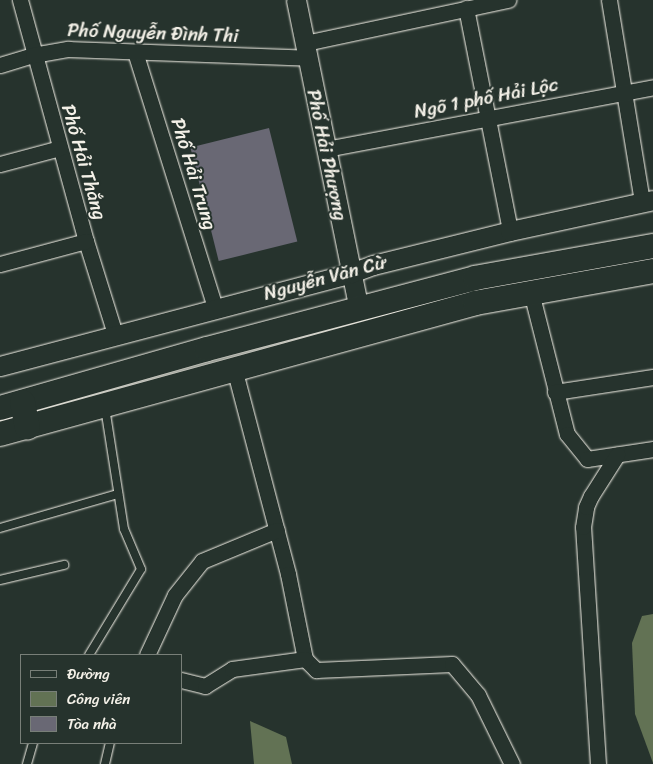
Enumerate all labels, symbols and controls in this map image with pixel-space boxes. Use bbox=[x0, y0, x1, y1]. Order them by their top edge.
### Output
street label: Phố Nguyễn Đình Thi bbox=[67, 19, 239, 47]
street label: Ngõ 1 phố Hải Lộc bbox=[412, 73, 560, 123]
street label: Phố Hải Phượng bbox=[302, 87, 352, 223]
street label: Phố Hải Thắng bbox=[57, 102, 111, 222]
street label: Phố Hải Trung bbox=[166, 115, 222, 233]
street label: Nguyễn Văn Cừ bbox=[261, 251, 389, 305]
legend bbox=[20, 654, 182, 744]
text: Đường bbox=[67, 661, 110, 687]
text: Công viên bbox=[67, 686, 130, 712]
text: Tòa nhà bbox=[67, 711, 117, 737]

